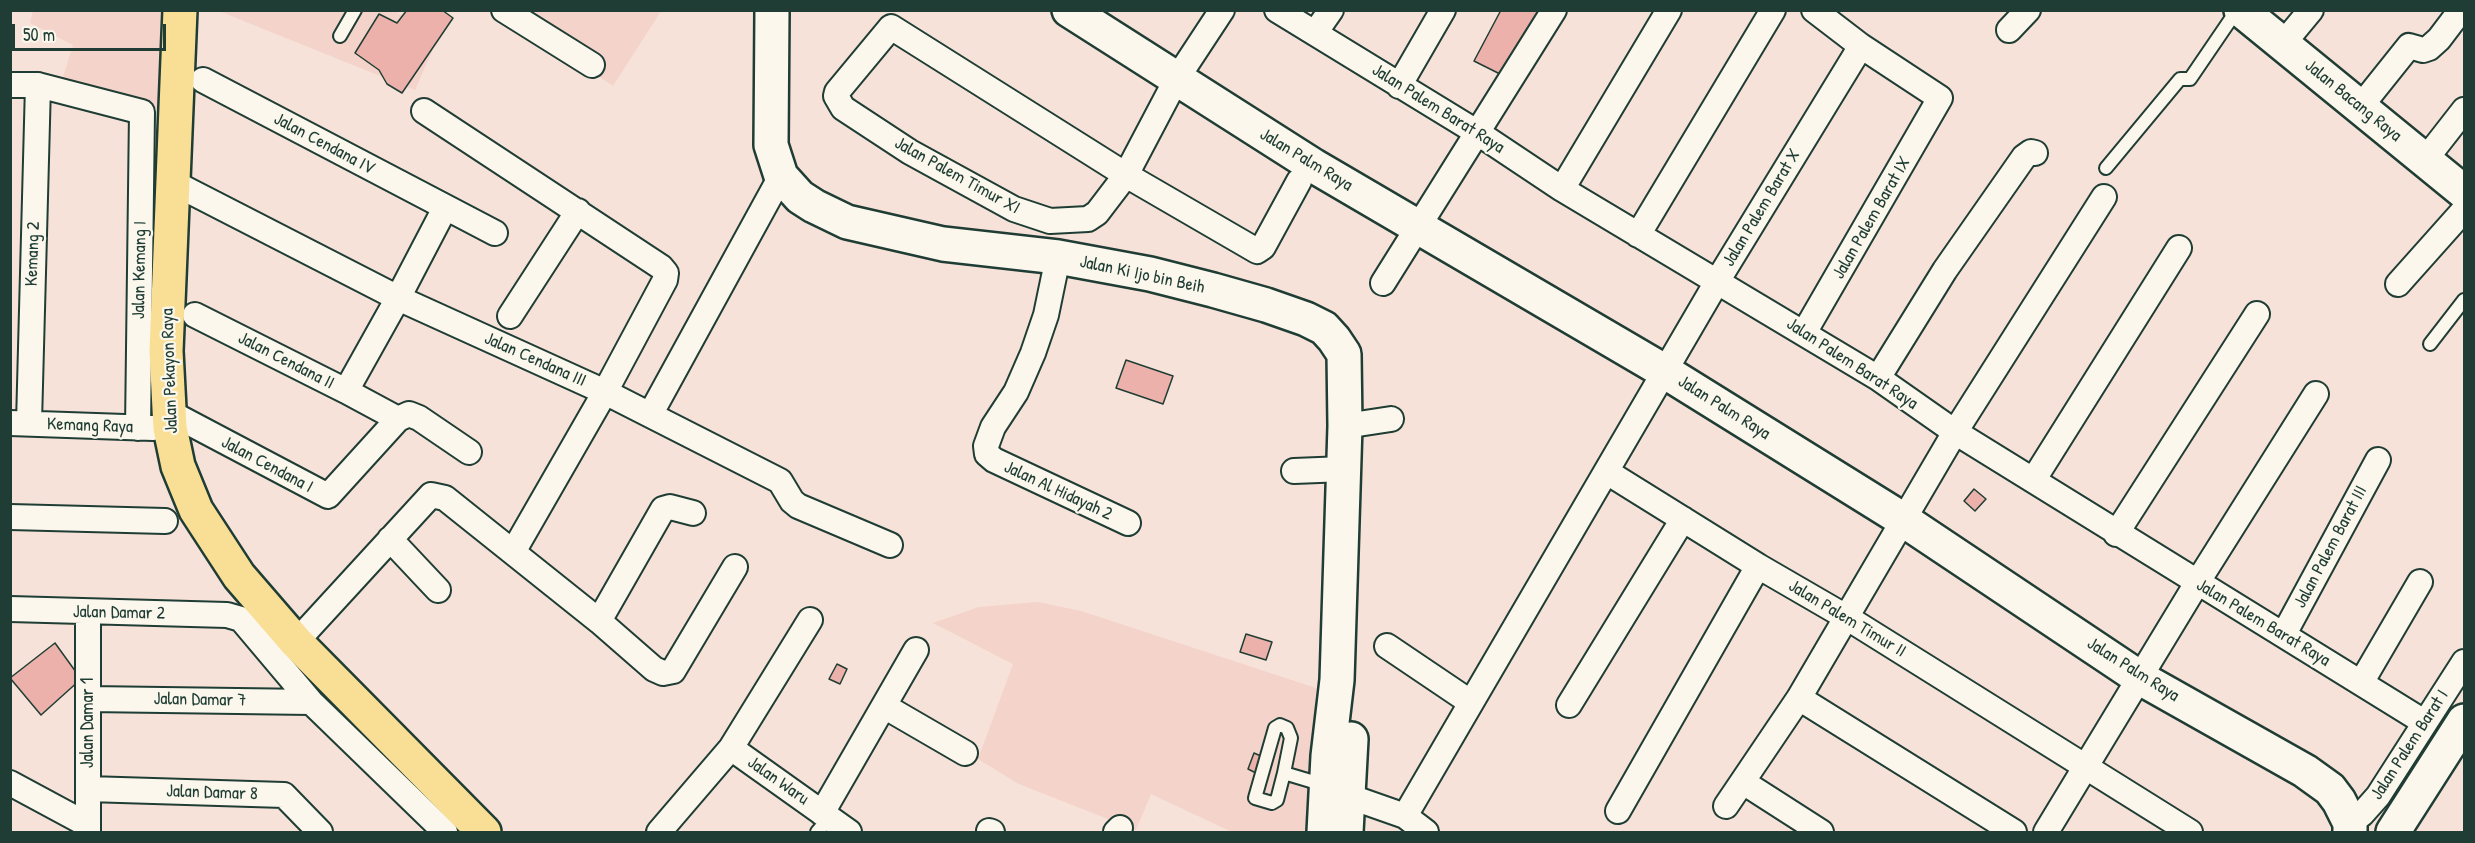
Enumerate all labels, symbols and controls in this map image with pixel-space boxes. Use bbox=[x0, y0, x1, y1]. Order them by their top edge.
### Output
scale bar bbox=[15, 12, 170, 50]
text: 50 m bbox=[23, 22, 55, 47]
street label: Jalan Bacang Raya bbox=[2300, 55, 2406, 147]
street label: Jalan Palem Barat Raya bbox=[1368, 59, 1508, 159]
street label: Jalan Cendana IV bbox=[270, 108, 378, 180]
street label: Jalan Palm Raya bbox=[1256, 124, 1356, 196]
street label: Jalan Palem Timur XI bbox=[891, 133, 1023, 219]
street label: Jalan Palem Barat X bbox=[1718, 145, 1806, 271]
street label: Jalan Palem Barat IX bbox=[1828, 153, 1916, 283]
street label: Kemang 2 bbox=[21, 221, 45, 287]
street label: Jalan Kemang I bbox=[128, 221, 152, 319]
street label: Jalan Ki Ijo bin Beih bbox=[1078, 251, 1206, 299]
street label: Jalan Pekayon Raya bbox=[157, 308, 183, 434]
street label: Jalan Palem Barat Raya bbox=[1782, 313, 1922, 415]
street label: Jalan Cendana II bbox=[234, 328, 338, 394]
street label: Jalan Cendana III bbox=[481, 328, 589, 392]
street label: Jalan Palm Raya bbox=[1674, 371, 1774, 445]
street label: Kemang Raya bbox=[47, 414, 133, 438]
street label: Jalan Cendana I bbox=[218, 432, 316, 498]
street label: Jalan Al Hidayah 2 bbox=[1000, 457, 1116, 525]
street label: Jalan Palem Barat III bbox=[2290, 482, 2372, 612]
street label: Jalan Palem Timur II bbox=[1784, 575, 1910, 663]
street label: Jalan Palem Barat Raya bbox=[2192, 575, 2334, 671]
street label: Jalan Damar 2 bbox=[73, 601, 165, 625]
street label: Jalan Palm Raya bbox=[2083, 633, 2183, 707]
street label: Jalan Damar 1 bbox=[77, 678, 99, 768]
street label: Jalan Palem Barat I bbox=[2366, 686, 2454, 804]
street label: Jalan Damar 7 bbox=[153, 688, 247, 712]
street label: Jalan Waru bbox=[743, 752, 813, 810]
street label: Jalan Damar 8 bbox=[166, 781, 258, 805]

